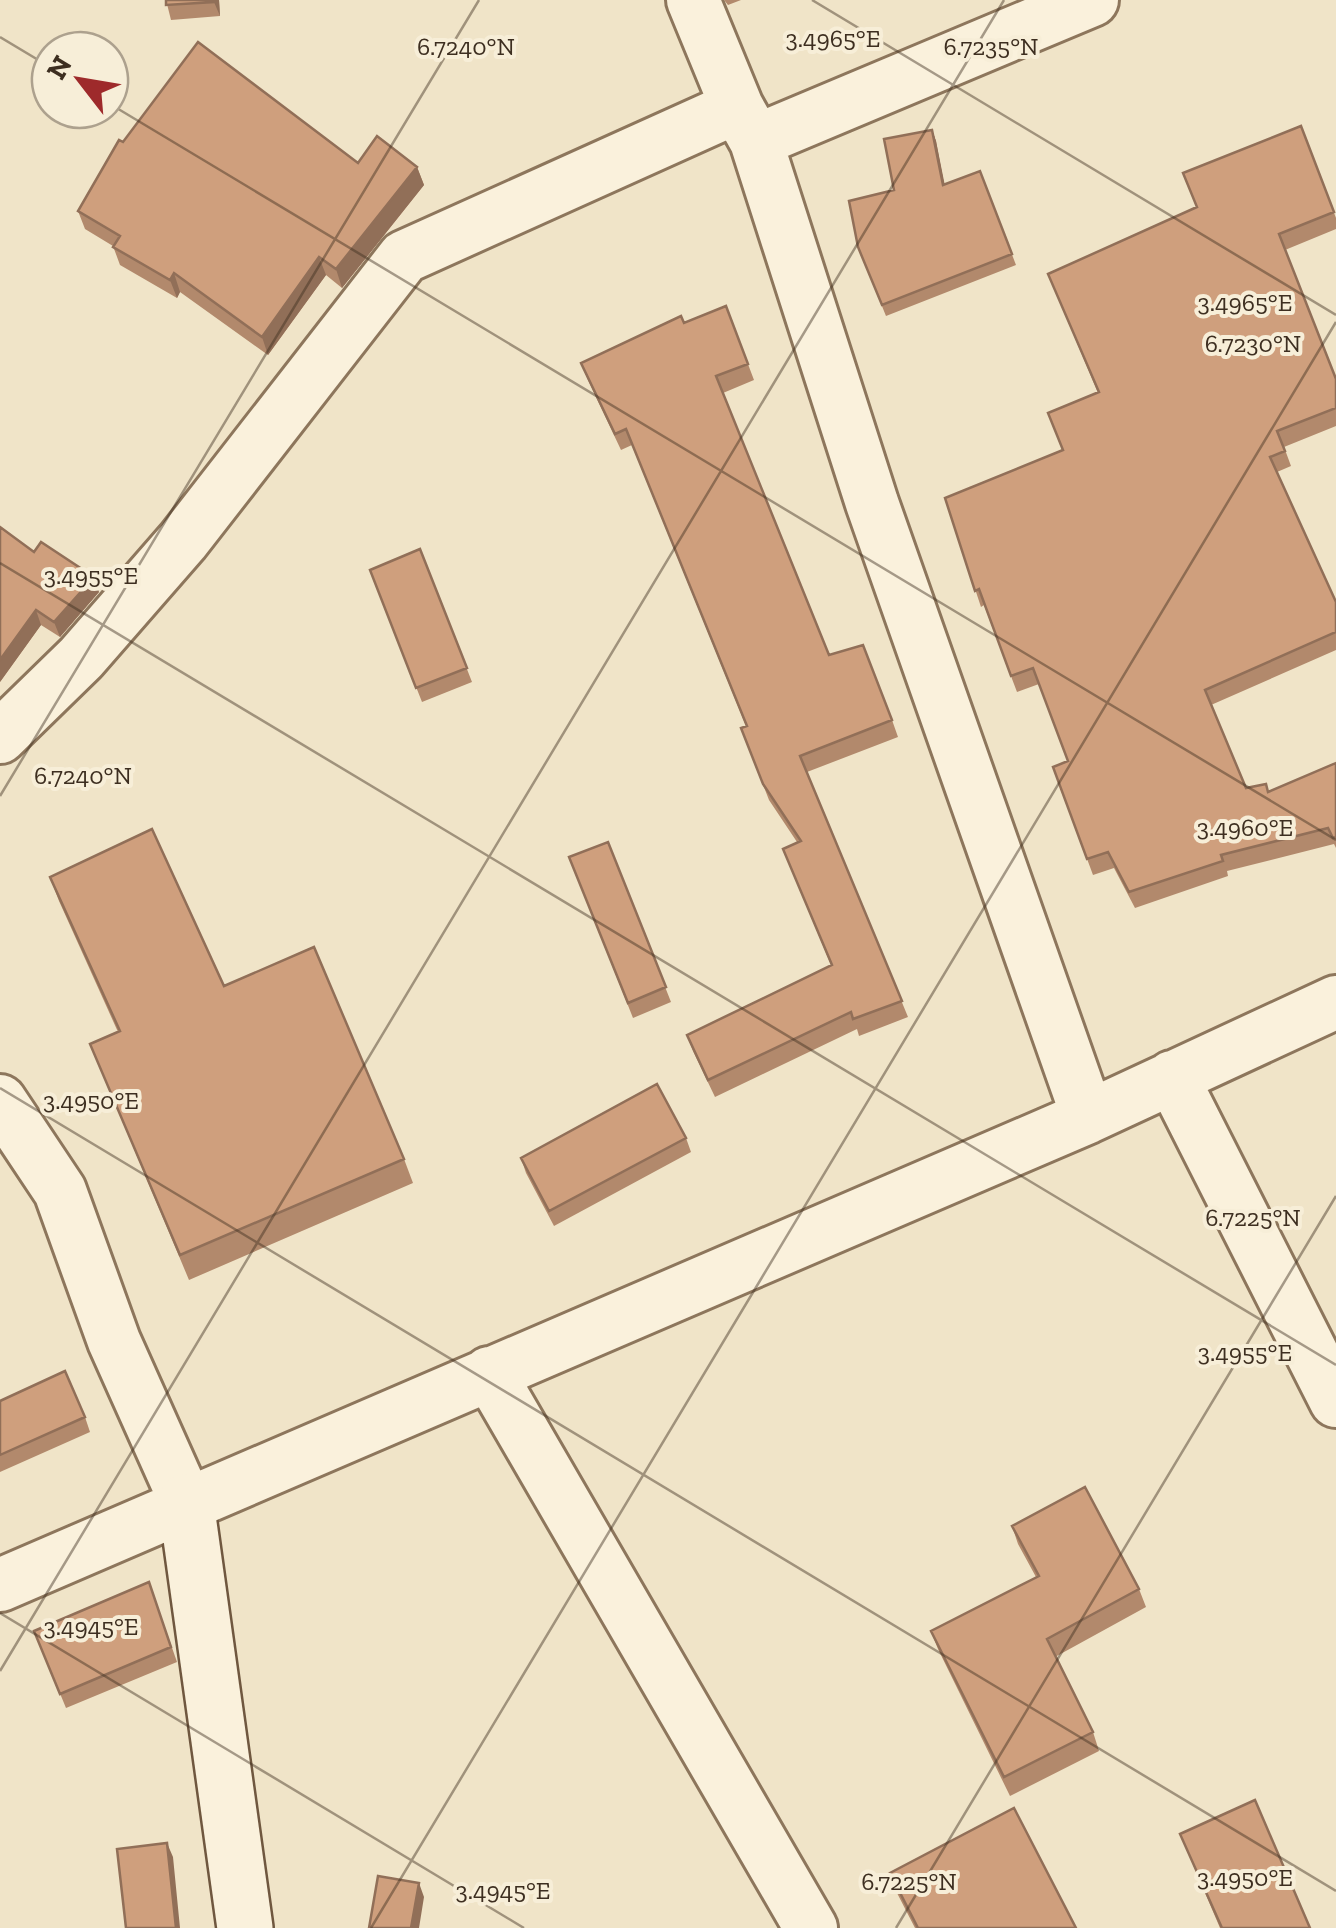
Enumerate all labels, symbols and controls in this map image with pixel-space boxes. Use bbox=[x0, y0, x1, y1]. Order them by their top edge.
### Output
text: 3.4965°E bbox=[786, 23, 880, 53]
north arrow bbox=[30, 30, 130, 130]
text: 6.7240°N bbox=[417, 31, 515, 61]
text: 6.7235°N bbox=[943, 31, 1039, 61]
text: N bbox=[39, 50, 79, 85]
text: 3.4965°E bbox=[1198, 287, 1292, 317]
text: 6.7230°N bbox=[1205, 328, 1301, 358]
text: 3.4955°E bbox=[44, 560, 138, 590]
text: 6.7240°N bbox=[34, 760, 132, 790]
text: 3.4960°E bbox=[1197, 812, 1293, 842]
text: 3.4950°E bbox=[43, 1085, 139, 1115]
text: 6.7225°N bbox=[1205, 1202, 1301, 1232]
text: 3.4955°E bbox=[1198, 1337, 1292, 1367]
text: 3.4945°E bbox=[43, 1611, 139, 1641]
text: 3.4950°E bbox=[1197, 1862, 1293, 1892]
text: 6.7225°N bbox=[861, 1866, 957, 1896]
text: 3.4945°E bbox=[455, 1875, 551, 1905]

